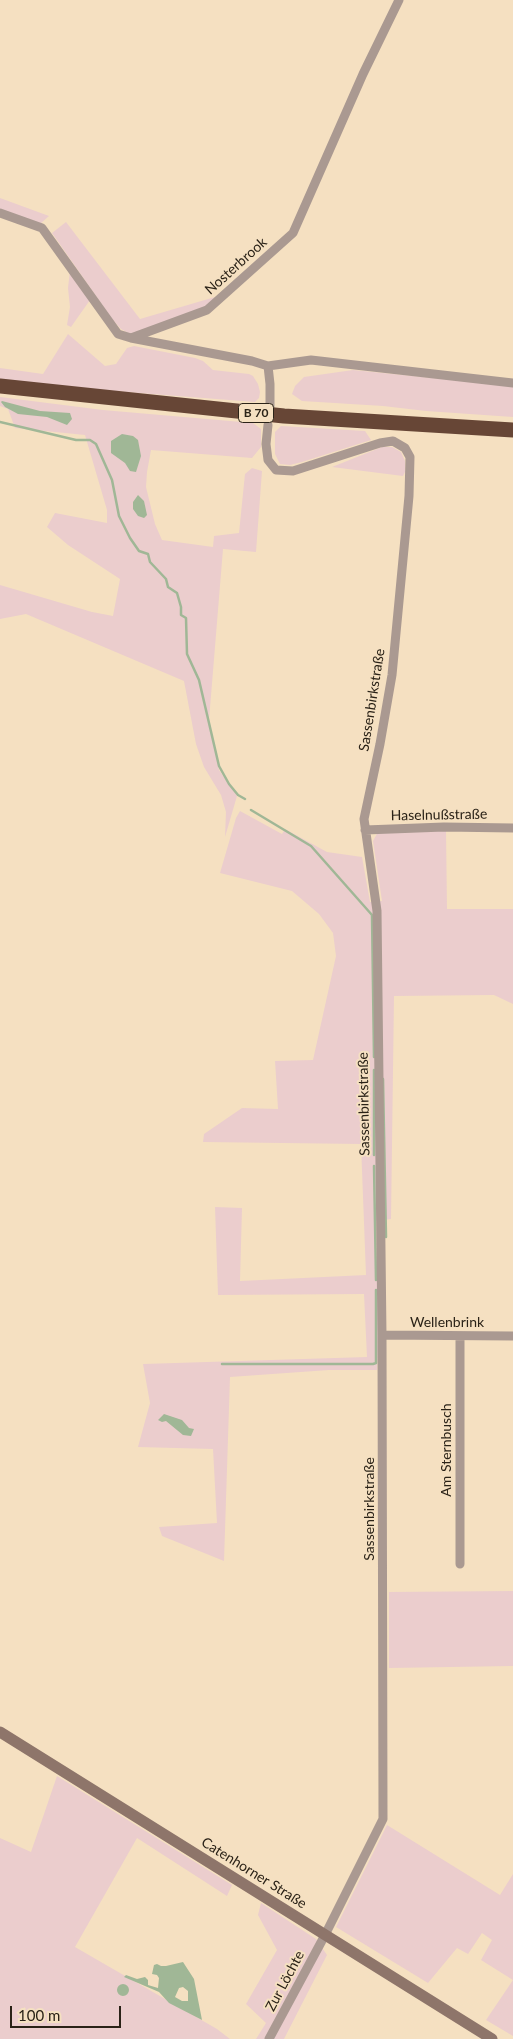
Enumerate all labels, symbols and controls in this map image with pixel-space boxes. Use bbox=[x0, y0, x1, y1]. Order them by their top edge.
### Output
street label: Nosterbrook bbox=[202, 234, 270, 298]
road number: B 70 bbox=[238, 403, 274, 422]
street label: Sassenbirkstraße bbox=[356, 647, 388, 753]
street label: Haselnußstraße bbox=[391, 806, 487, 824]
street label: Sassenbirkstraße bbox=[355, 1052, 373, 1156]
street label: Wellenbrink bbox=[410, 1314, 484, 1330]
street label: Am Sternbusch bbox=[438, 1403, 454, 1497]
street label: Sassenbirkstraße bbox=[361, 1457, 377, 1561]
street label: Catenhorner Straße bbox=[198, 1834, 310, 1912]
street label: Zur Löchte bbox=[262, 1948, 308, 2014]
scale bar bbox=[12, 1996, 124, 2028]
text: 100 m bbox=[18, 2006, 60, 2024]

